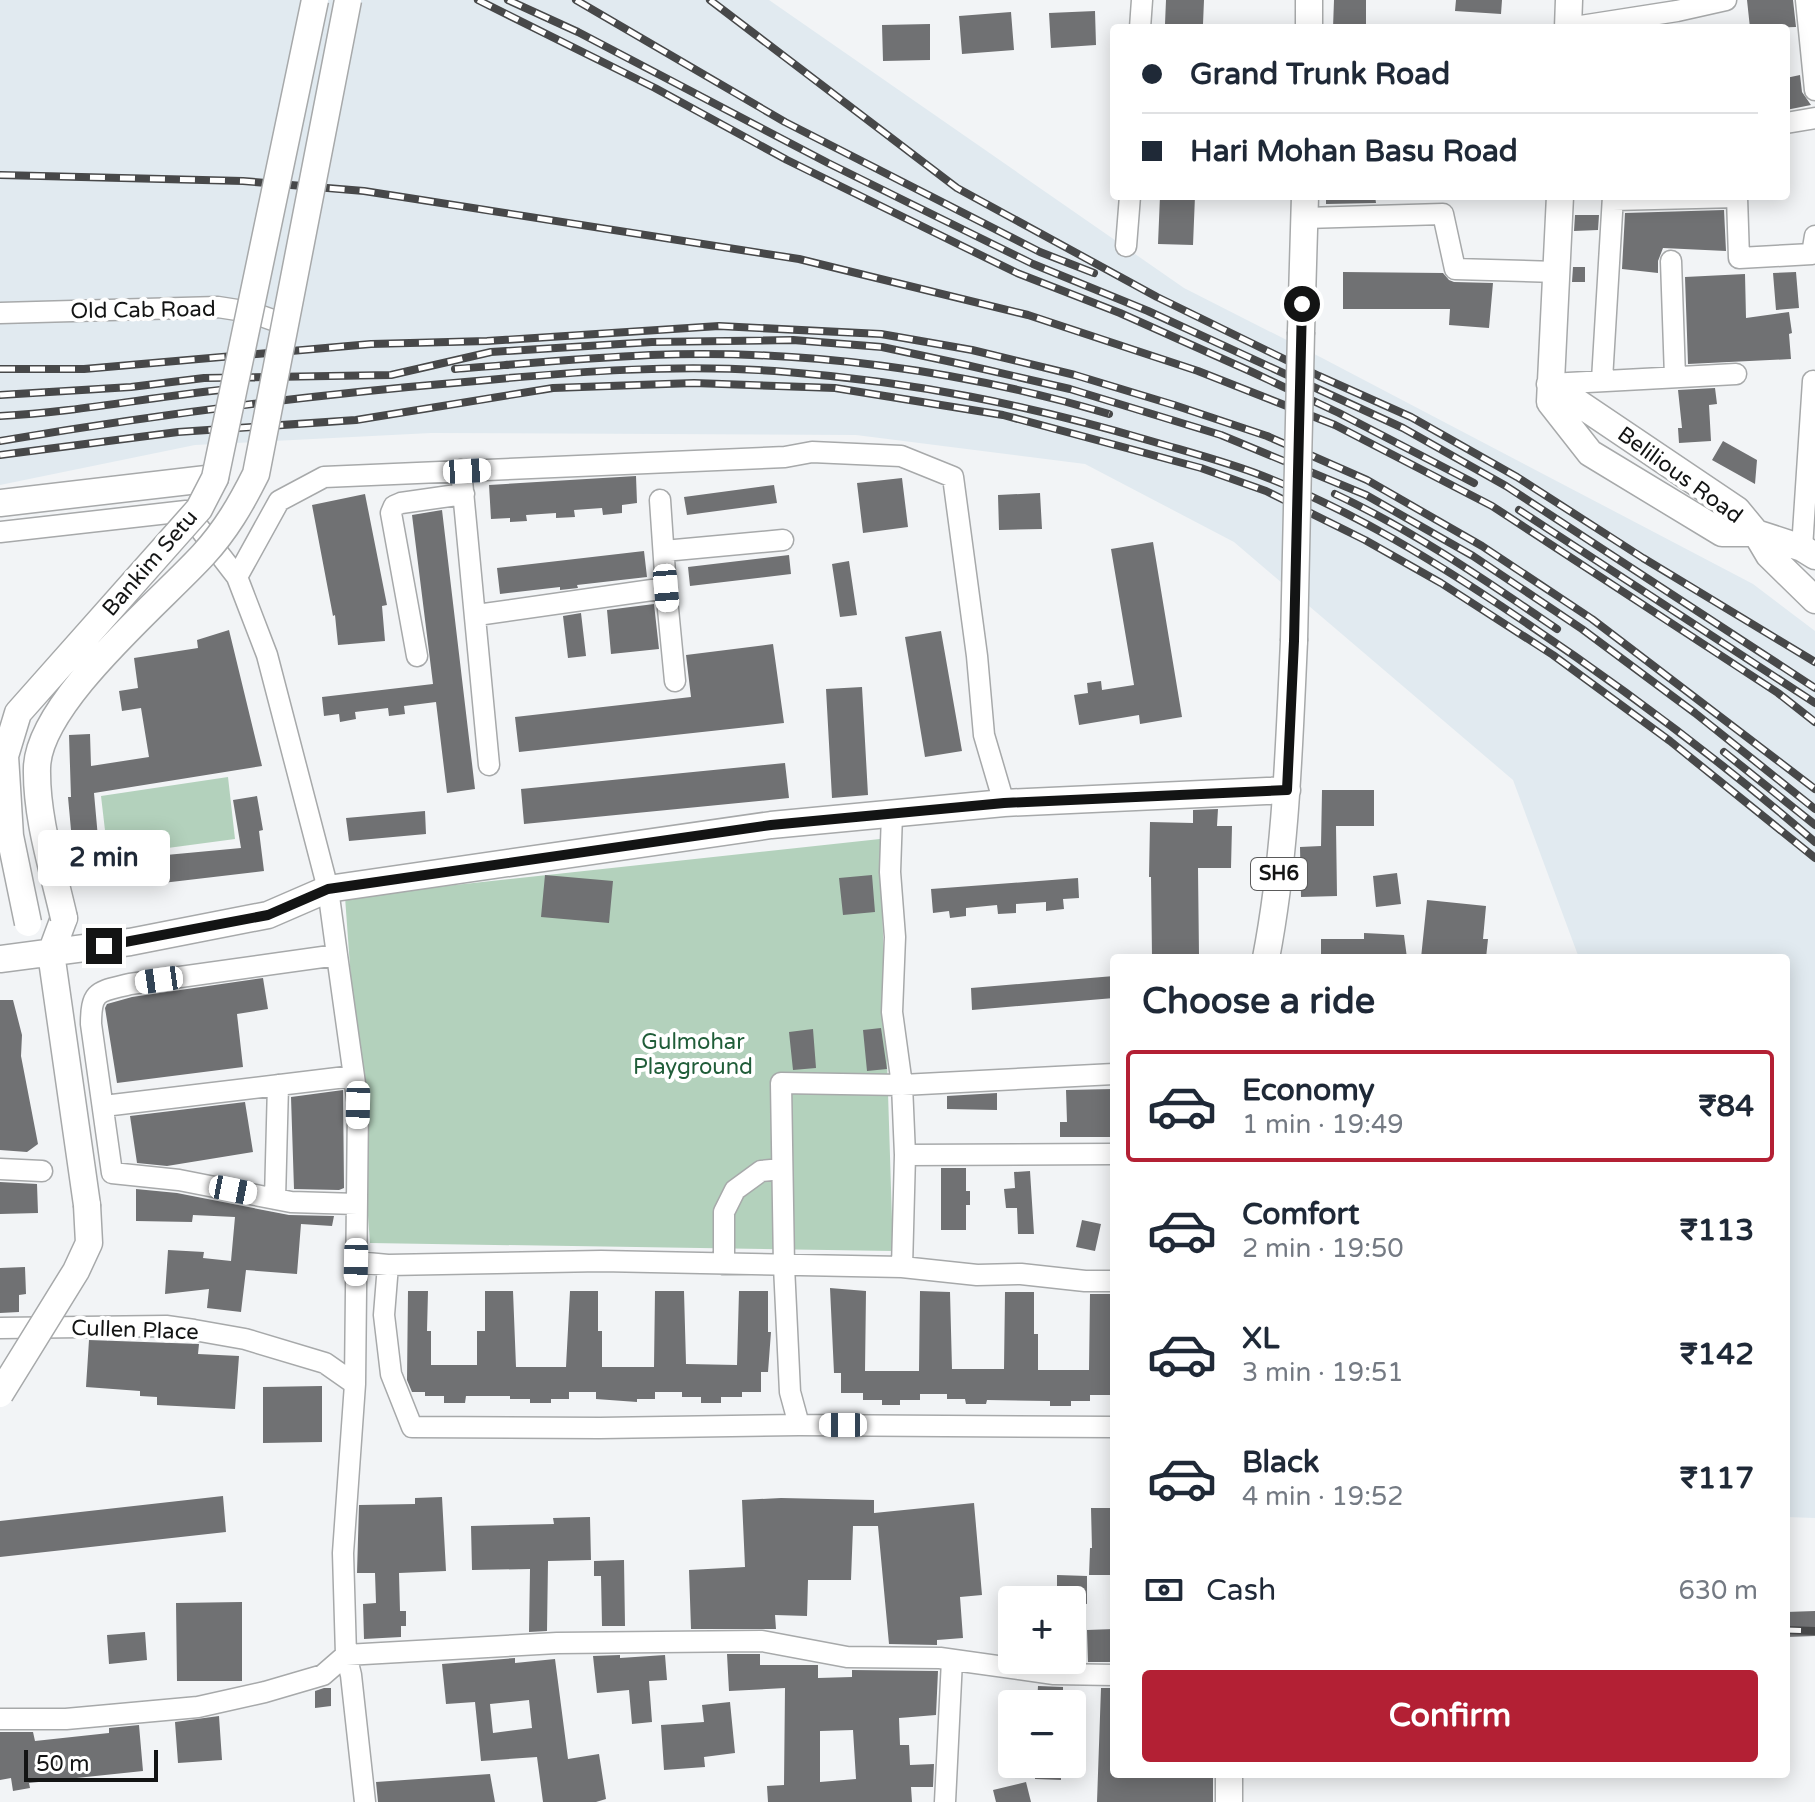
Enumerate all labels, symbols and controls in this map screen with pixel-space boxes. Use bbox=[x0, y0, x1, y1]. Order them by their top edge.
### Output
text: Grand Trunk Road bbox=[1190, 56, 1450, 93]
text: Hari Mohan Basu Road bbox=[1190, 133, 1518, 170]
route start bbox=[1284, 286, 1320, 322]
street label: Old Cab Road bbox=[70, 296, 216, 324]
street label: Belilious Road bbox=[1613, 421, 1747, 529]
car bbox=[442, 458, 492, 484]
street label: Bankim Setu bbox=[97, 505, 203, 621]
car bbox=[652, 563, 680, 613]
callout: 2 min bbox=[38, 830, 170, 886]
text: 2 min bbox=[69, 842, 139, 873]
road number: SH6 bbox=[1251, 858, 1307, 890]
route end bbox=[86, 928, 122, 964]
car bbox=[134, 965, 184, 995]
text: Choose a ride bbox=[1142, 980, 1375, 1023]
park label: Gulmohar Playground bbox=[633, 1029, 753, 1080]
icon: car bbox=[1146, 1070, 1218, 1142]
text: Economy bbox=[1242, 1072, 1375, 1109]
car bbox=[346, 1081, 370, 1129]
text: ₹84 bbox=[1699, 1088, 1754, 1125]
text: 1 min · 19:49 bbox=[1242, 1109, 1404, 1140]
car bbox=[207, 1174, 259, 1206]
icon: car bbox=[1146, 1194, 1218, 1266]
text: Comfort bbox=[1242, 1196, 1360, 1233]
text: ₹113 bbox=[1680, 1212, 1754, 1249]
text: 2 min · 19:50 bbox=[1242, 1233, 1404, 1264]
car bbox=[344, 1238, 368, 1286]
street label: Cullen Place bbox=[71, 1315, 199, 1345]
icon: car bbox=[1146, 1318, 1218, 1390]
text: XL bbox=[1242, 1320, 1279, 1357]
text: ₹142 bbox=[1680, 1336, 1754, 1373]
text: 3 min · 19:51 bbox=[1242, 1357, 1404, 1388]
car bbox=[819, 1413, 867, 1437]
icon: car bbox=[1146, 1442, 1218, 1514]
text: Black bbox=[1242, 1444, 1319, 1481]
text: ₹117 bbox=[1680, 1460, 1754, 1497]
text: 4 min · 19:52 bbox=[1242, 1481, 1404, 1512]
icon: cash bbox=[1142, 1568, 1186, 1612]
text: Cash bbox=[1206, 1572, 1276, 1609]
text: 630 m bbox=[1678, 1575, 1758, 1606]
map controls bbox=[998, 1586, 1086, 1778]
button: + bbox=[998, 1586, 1086, 1674]
button: Confirm bbox=[1142, 1670, 1758, 1762]
button: − bbox=[998, 1690, 1086, 1778]
scale bar bbox=[24, 1746, 158, 1782]
text: 50 m bbox=[36, 1751, 90, 1777]

